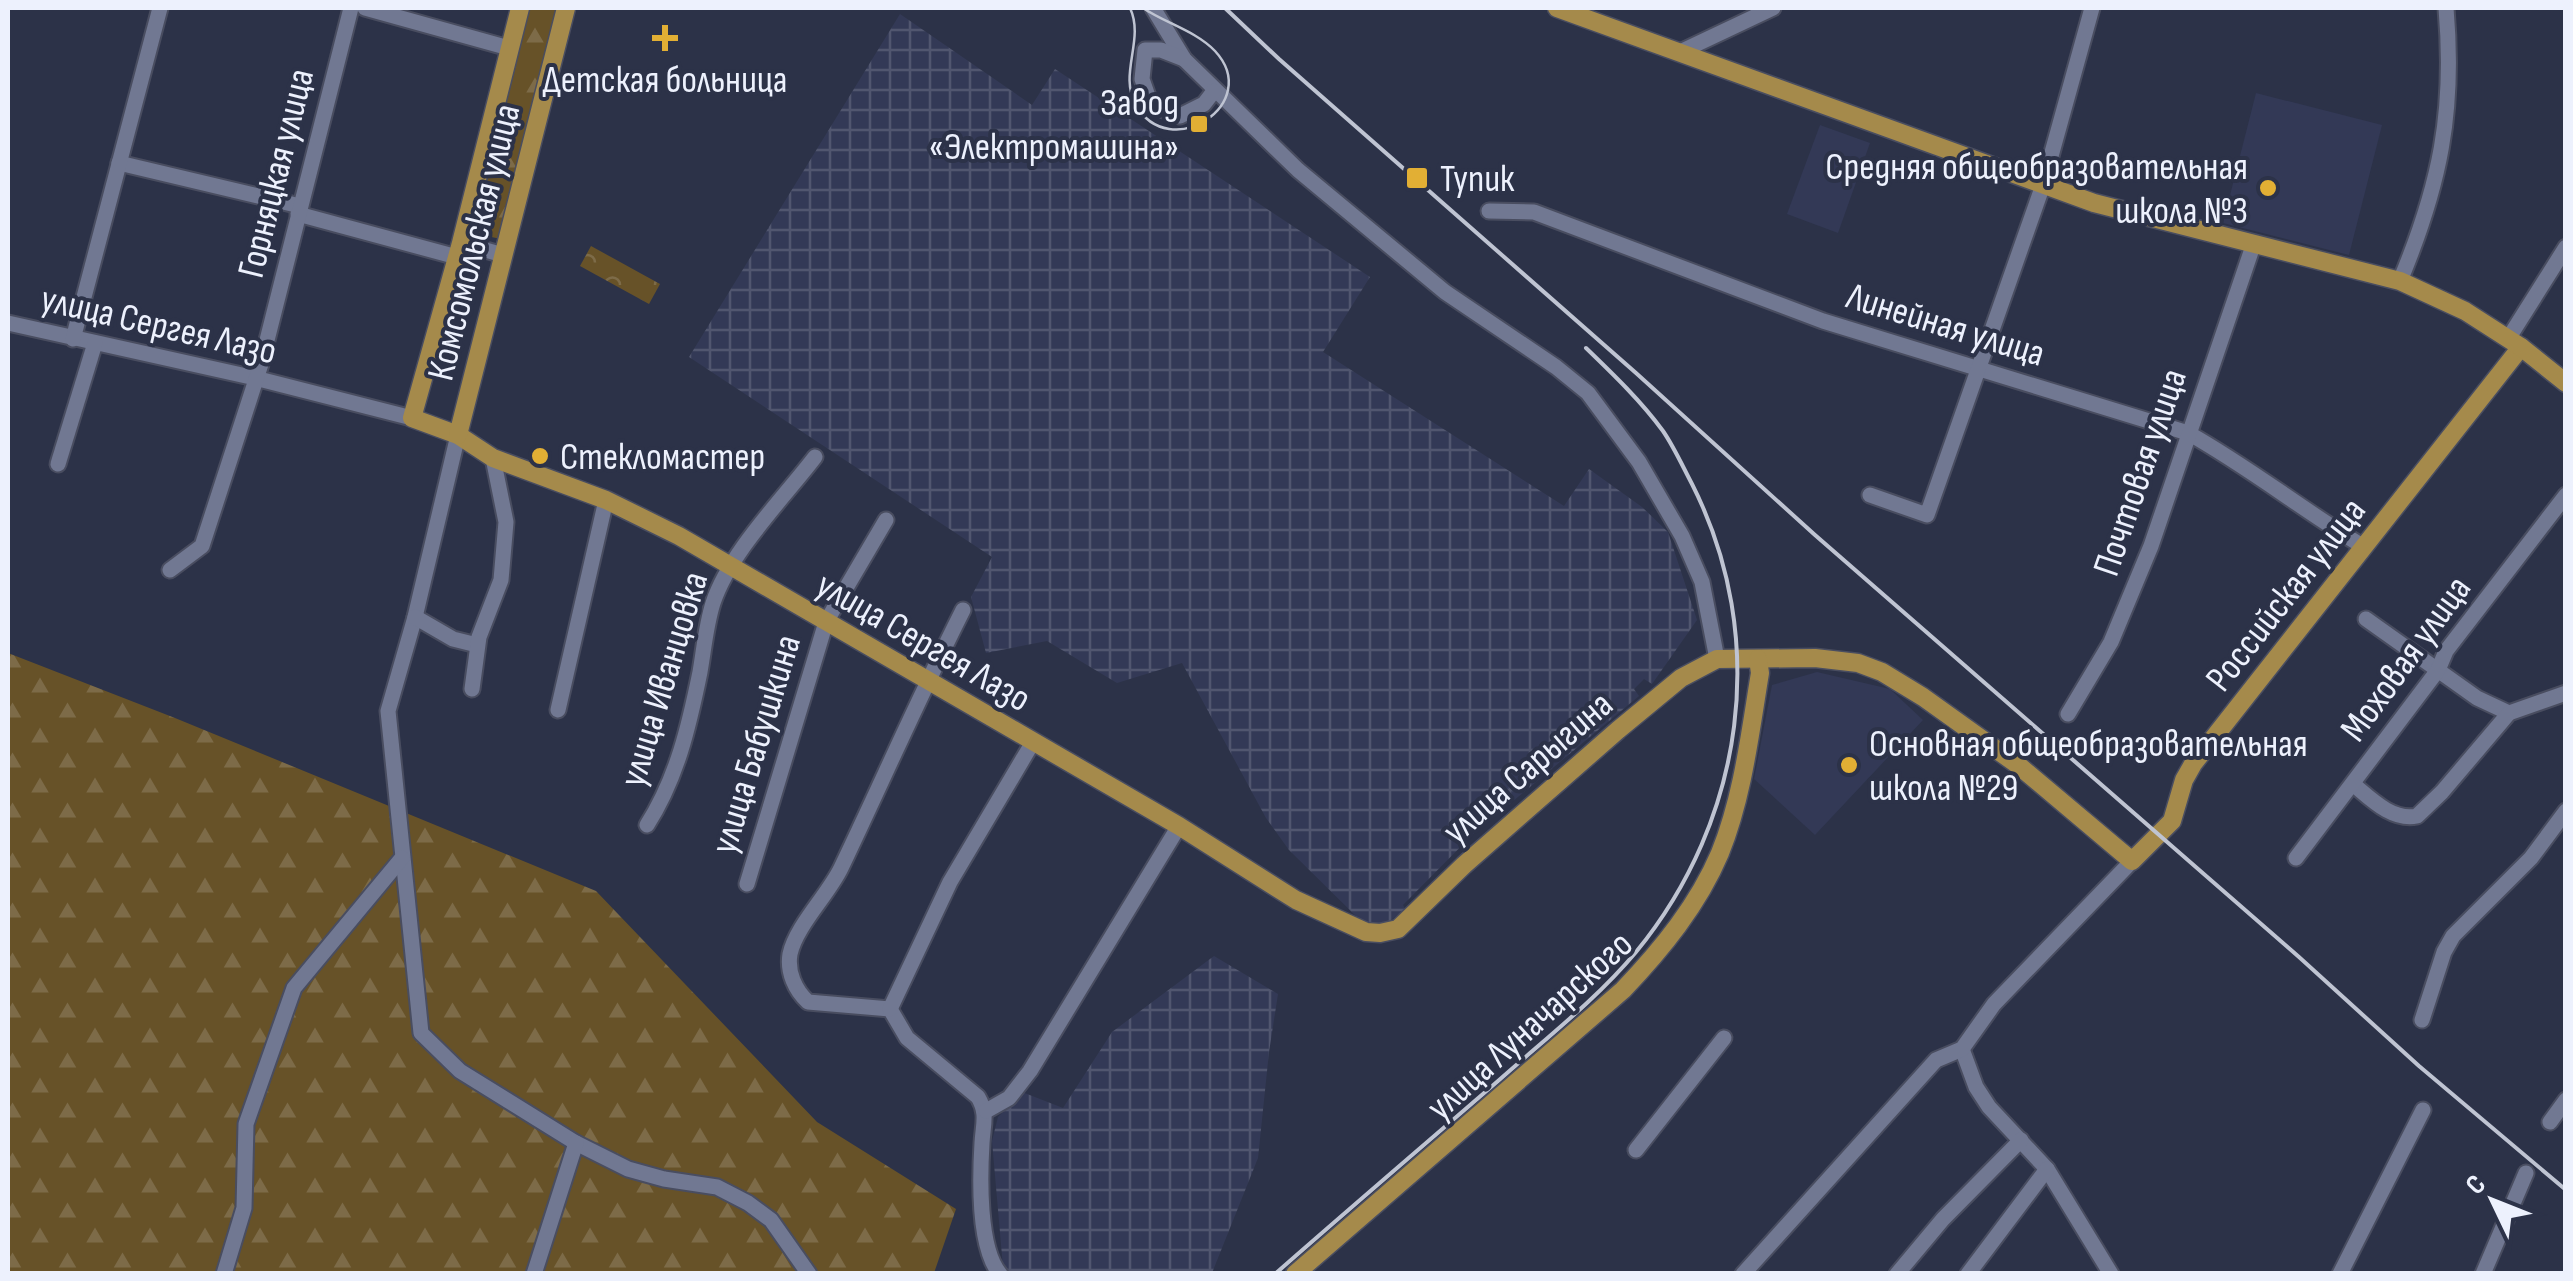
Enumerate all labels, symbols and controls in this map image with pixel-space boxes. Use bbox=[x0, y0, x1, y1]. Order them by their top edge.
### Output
marker: Детская больница bbox=[652, 25, 678, 51]
place label: Детская больница bbox=[543, 58, 787, 103]
street label: Горняцкая улица bbox=[229, 64, 324, 282]
place label: Завод «Электромашина» bbox=[929, 81, 1179, 170]
street label: Комсомольская улица bbox=[418, 100, 531, 385]
marker: Завод «Электромашина» bbox=[1188, 113, 1210, 135]
place label: Средняя общеобразовательная школа №3 bbox=[1825, 145, 2248, 234]
place label: Тупик bbox=[1440, 157, 1515, 202]
marker: Тупик bbox=[1404, 165, 1430, 191]
marker: Средняя общеобразовательная школа №3 bbox=[2257, 177, 2279, 199]
street label: Линейная улица bbox=[1840, 274, 2050, 377]
street label: улица Сергея Лазо bbox=[37, 277, 281, 374]
street label: Почтовая улица bbox=[2084, 363, 2197, 582]
place label: Стекломастер bbox=[560, 435, 765, 480]
marker: Стекломастер bbox=[529, 445, 551, 467]
street label: Российская улица bbox=[2197, 489, 2376, 701]
street label: улица Сергея Лазо bbox=[808, 563, 1039, 722]
street label: улица Иванцовка bbox=[610, 567, 718, 792]
street label: Моховая улица bbox=[2331, 568, 2481, 750]
street label: улица Бабушкина bbox=[702, 630, 811, 859]
street label: улица Сарыгина bbox=[1434, 682, 1622, 854]
place label: Основная общеобразовательная школа №29 bbox=[1869, 722, 2308, 811]
marker: Основная общеобразовательная школа №29 bbox=[1838, 754, 1860, 776]
street label: улица Луначарского bbox=[1418, 922, 1642, 1130]
north arrow bbox=[2443, 1151, 2543, 1251]
text: С bbox=[2459, 1168, 2493, 1201]

